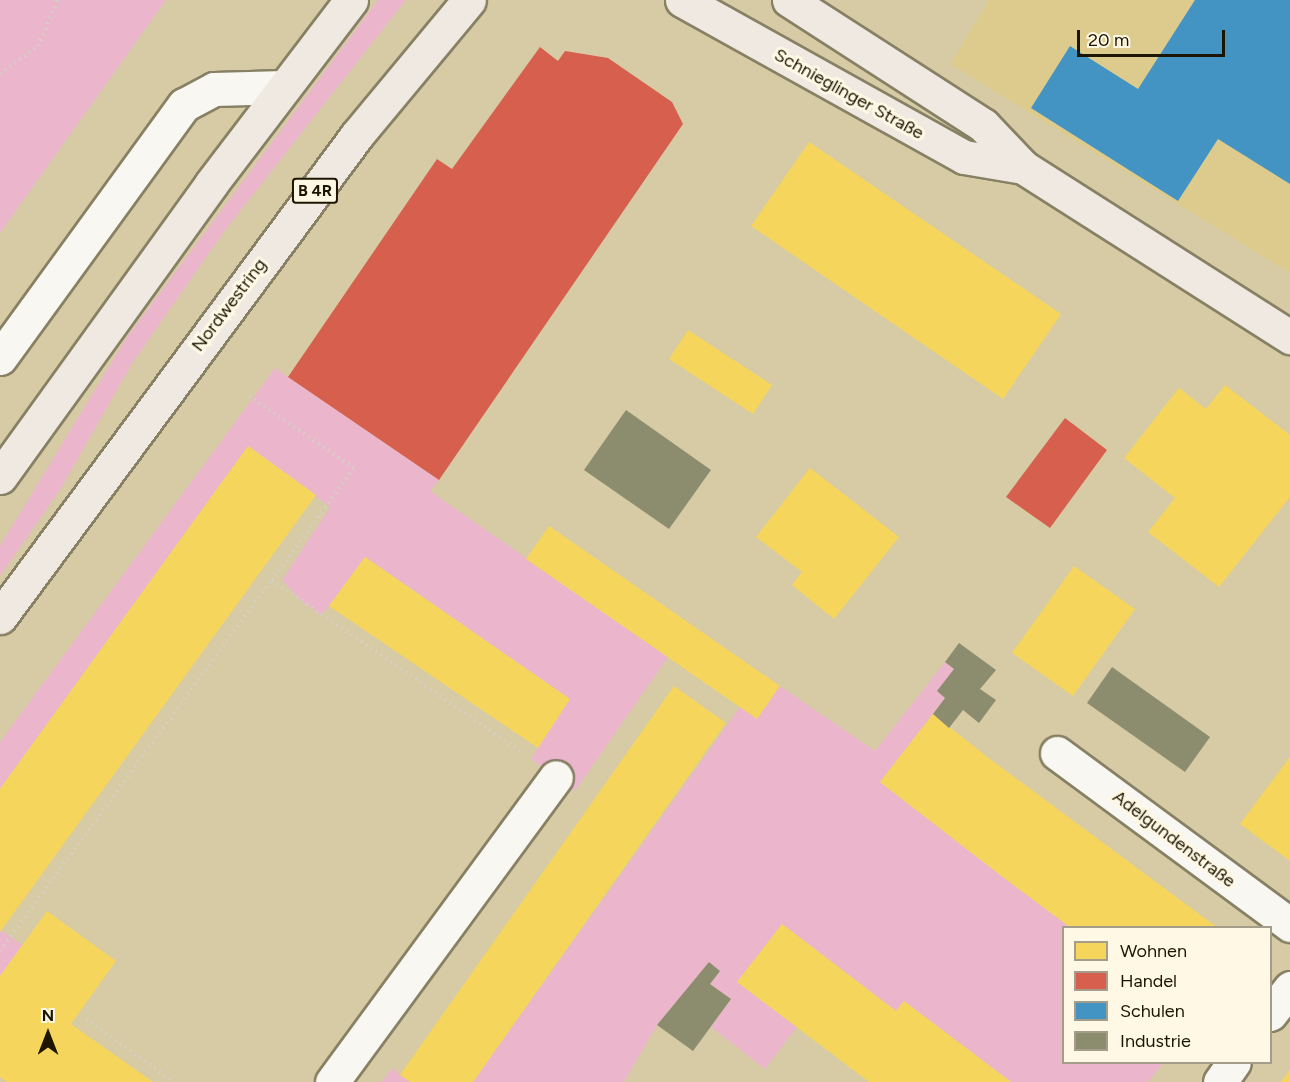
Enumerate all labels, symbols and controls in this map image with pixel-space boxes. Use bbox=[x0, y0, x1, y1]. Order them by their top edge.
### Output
scale bar bbox=[1080, 18, 1228, 56]
text: 20 m bbox=[1088, 29, 1129, 51]
street label: Schnieglinger Straße bbox=[770, 44, 928, 144]
road number: B 4R bbox=[291, 178, 339, 204]
street label: Nordwestring bbox=[187, 254, 271, 356]
street label: Adelgundenstraße bbox=[1108, 786, 1240, 892]
legend bbox=[1062, 926, 1272, 1064]
text: Wohnen bbox=[1120, 940, 1187, 962]
text: Handel bbox=[1120, 970, 1177, 992]
text: Schulen bbox=[1120, 1000, 1185, 1022]
north arrow bbox=[18, 1004, 78, 1064]
text: N bbox=[42, 1006, 54, 1025]
text: Industrie bbox=[1120, 1030, 1191, 1052]

